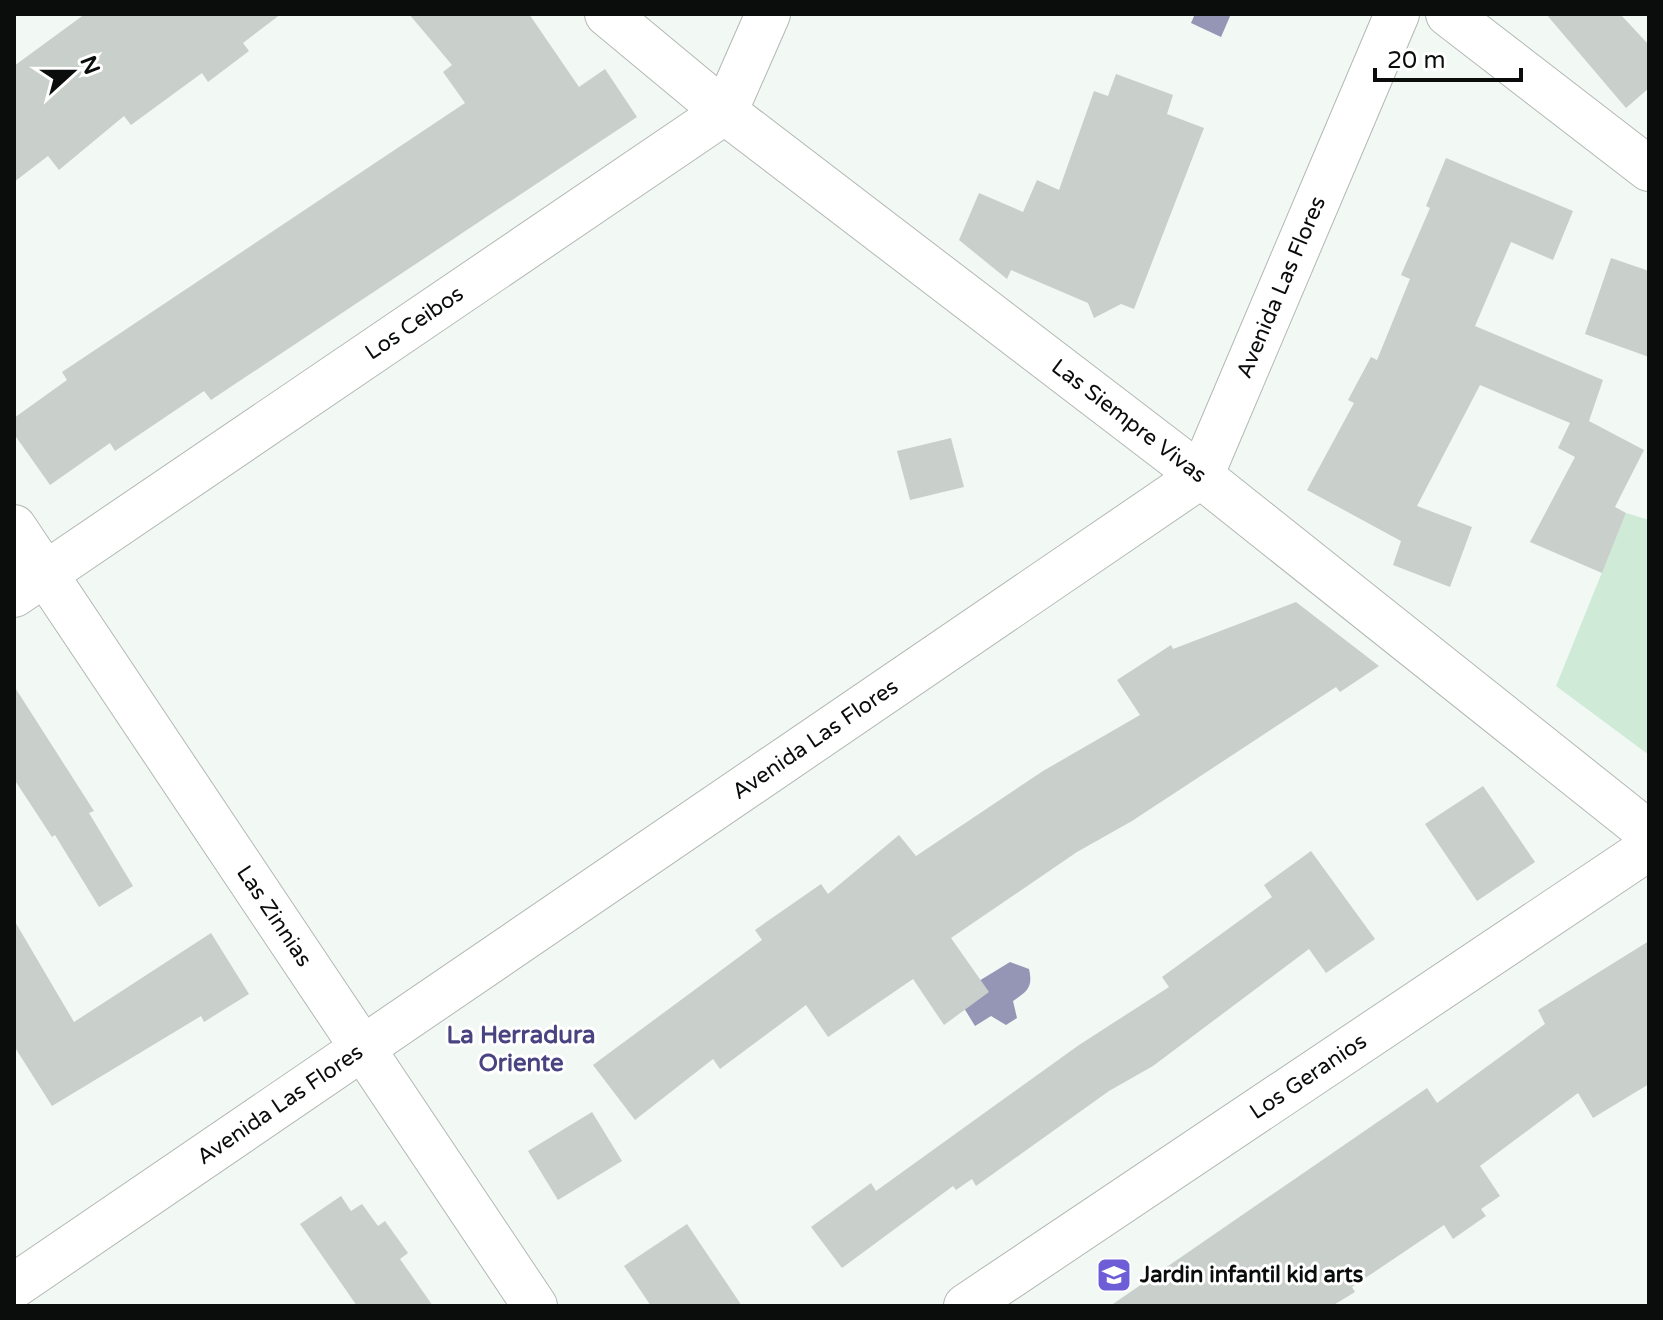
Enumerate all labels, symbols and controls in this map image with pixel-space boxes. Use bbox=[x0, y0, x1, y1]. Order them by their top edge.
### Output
north arrow bbox=[32, 32, 112, 112]
scale bar bbox=[1375, 32, 1521, 82]
text: 20 m bbox=[1387, 46, 1445, 75]
text: N bbox=[74, 52, 105, 78]
street label: Avenida Las Flores bbox=[1231, 192, 1331, 382]
street label: Los Ceibos bbox=[360, 280, 468, 366]
street label: Las Siempre Vivas bbox=[1046, 354, 1212, 488]
street label: Avenida Las Flores bbox=[727, 674, 903, 805]
street label: Las Zinnias bbox=[231, 861, 317, 972]
district label: La Herradura Oriente bbox=[446, 1021, 596, 1078]
street label: Los Geranios bbox=[1245, 1028, 1372, 1125]
street label: Avenida Las Flores bbox=[192, 1039, 368, 1170]
school or university icon: Jardin infantil kid arts bbox=[1095, 1256, 1133, 1294]
place label: Jardin infantil kid arts bbox=[1139, 1262, 1364, 1288]

